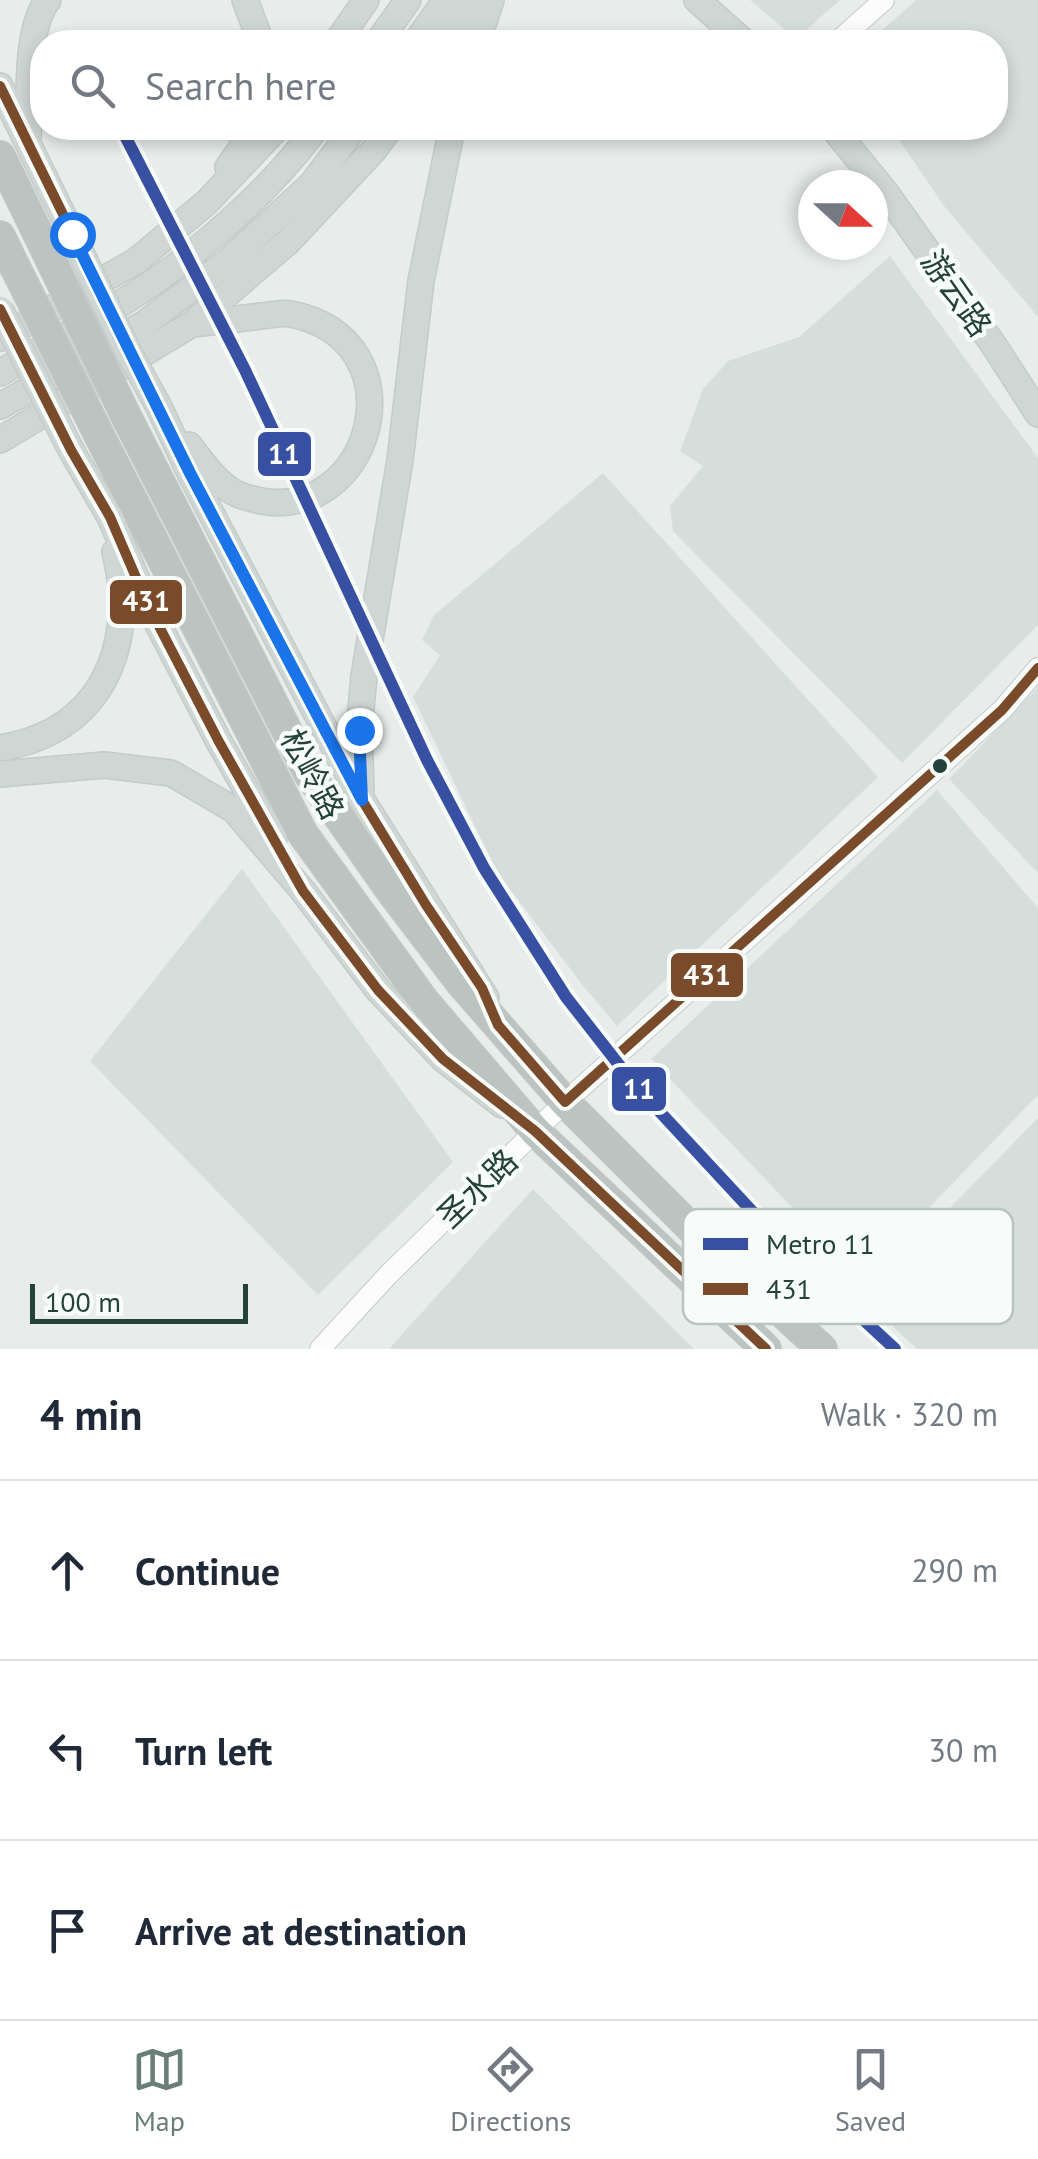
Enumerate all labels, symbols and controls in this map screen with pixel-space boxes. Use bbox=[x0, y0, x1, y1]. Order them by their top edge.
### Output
search box bbox=[30, 30, 1008, 140]
icon: search bbox=[65, 58, 120, 113]
text: Search here bbox=[145, 61, 337, 110]
north arrow bbox=[798, 170, 888, 260]
route start bbox=[50, 212, 96, 258]
street label: 游云路 bbox=[912, 242, 1002, 344]
line badge: 11 bbox=[256, 430, 313, 478]
text: 11 bbox=[268, 435, 300, 472]
line badge: 431 bbox=[108, 578, 184, 626]
text: 431 bbox=[122, 582, 170, 619]
route end bbox=[337, 708, 383, 754]
street label: 松岭路 bbox=[272, 722, 354, 826]
unlabelled marker bbox=[930, 756, 950, 776]
line badge: 431 bbox=[669, 951, 745, 999]
text: 431 bbox=[683, 956, 731, 993]
line badge: 11 bbox=[610, 1065, 668, 1113]
text: 11 bbox=[623, 1070, 655, 1107]
street label: 圣水路 bbox=[428, 1140, 526, 1236]
legend bbox=[683, 1209, 1013, 1324]
text: Metro 11 bbox=[766, 1225, 874, 1262]
text: 431 bbox=[766, 1270, 812, 1307]
scale bar bbox=[30, 1279, 248, 1324]
text: 100 m bbox=[45, 1283, 121, 1320]
text: 4 min bbox=[40, 1387, 142, 1442]
text: Walk · 320 m bbox=[821, 1393, 998, 1435]
icon: ahead bbox=[40, 1543, 95, 1598]
text: Continue bbox=[135, 1546, 280, 1595]
text: 290 m bbox=[911, 1549, 998, 1591]
icon: left bbox=[40, 1723, 95, 1778]
text: Turn left bbox=[135, 1726, 272, 1775]
text: 30 m bbox=[929, 1729, 998, 1771]
icon: arrive bbox=[40, 1903, 95, 1958]
text: Arrive at destination bbox=[135, 1906, 467, 1955]
tab: Map bbox=[132, 2042, 187, 2139]
tab: Directions bbox=[450, 2042, 571, 2139]
tab: Saved bbox=[835, 2042, 906, 2139]

